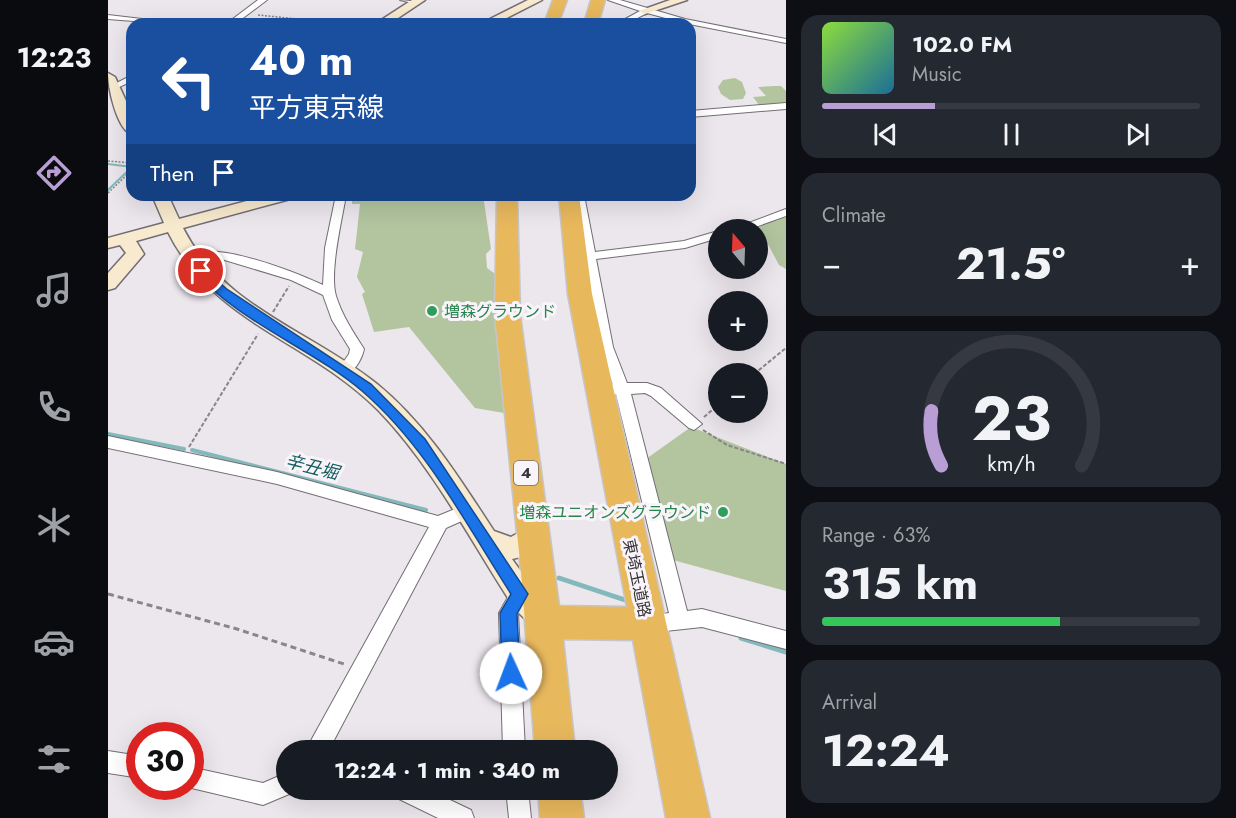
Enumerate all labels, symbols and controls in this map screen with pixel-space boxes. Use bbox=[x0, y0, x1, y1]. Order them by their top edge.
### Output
text: 102.0 FM bbox=[912, 28, 1012, 60]
text: 40 m bbox=[249, 30, 353, 91]
text: 12:23 bbox=[17, 38, 91, 77]
icon: left bbox=[150, 42, 228, 120]
text: Music bbox=[912, 60, 962, 89]
text: 平方東京線 bbox=[249, 88, 384, 127]
icon: previous bbox=[869, 118, 902, 151]
icon: pause bbox=[995, 118, 1028, 151]
icon: next bbox=[1121, 118, 1154, 151]
icon: directions bbox=[33, 152, 75, 194]
icon: arrive bbox=[207, 156, 240, 189]
text: Then bbox=[150, 157, 195, 189]
text: Climate bbox=[822, 201, 886, 230]
north arrow bbox=[708, 219, 768, 279]
map controls bbox=[708, 219, 768, 423]
text: 21.5° bbox=[956, 231, 1065, 296]
text: − bbox=[822, 240, 841, 287]
text: + bbox=[1180, 240, 1200, 287]
pin bbox=[175, 245, 226, 296]
icon: arrive bbox=[184, 254, 217, 287]
icon: music bbox=[33, 269, 75, 311]
button: + bbox=[708, 291, 768, 351]
place label: 増森グラウンド bbox=[444, 300, 556, 323]
marker: 増森グラウンド bbox=[425, 304, 439, 318]
button: − bbox=[708, 363, 768, 423]
text: 23 bbox=[971, 373, 1051, 463]
icon: phone bbox=[33, 386, 75, 428]
water label: 辛丑堀 bbox=[283, 448, 344, 487]
text: km/h bbox=[987, 448, 1035, 479]
road number: 4 bbox=[514, 461, 538, 485]
place label: 増森ユニオンズグラウンド bbox=[519, 501, 711, 524]
icon: climate bbox=[33, 504, 75, 546]
marker: 増森ユニオンズグラウンド bbox=[716, 505, 730, 519]
text: Range · 63% bbox=[822, 521, 930, 550]
street label: 東埼玉道路 bbox=[617, 536, 657, 620]
text: 315 km bbox=[822, 551, 978, 616]
icon: car bbox=[33, 621, 75, 663]
position arrow bbox=[479, 641, 543, 705]
text: Arrival bbox=[822, 688, 877, 717]
text: 12:24 bbox=[822, 718, 950, 783]
speed limit sign: 30 bbox=[126, 722, 204, 800]
icon: filters bbox=[33, 738, 75, 780]
text: 12:24 · 1 min · 340 m bbox=[334, 754, 560, 786]

